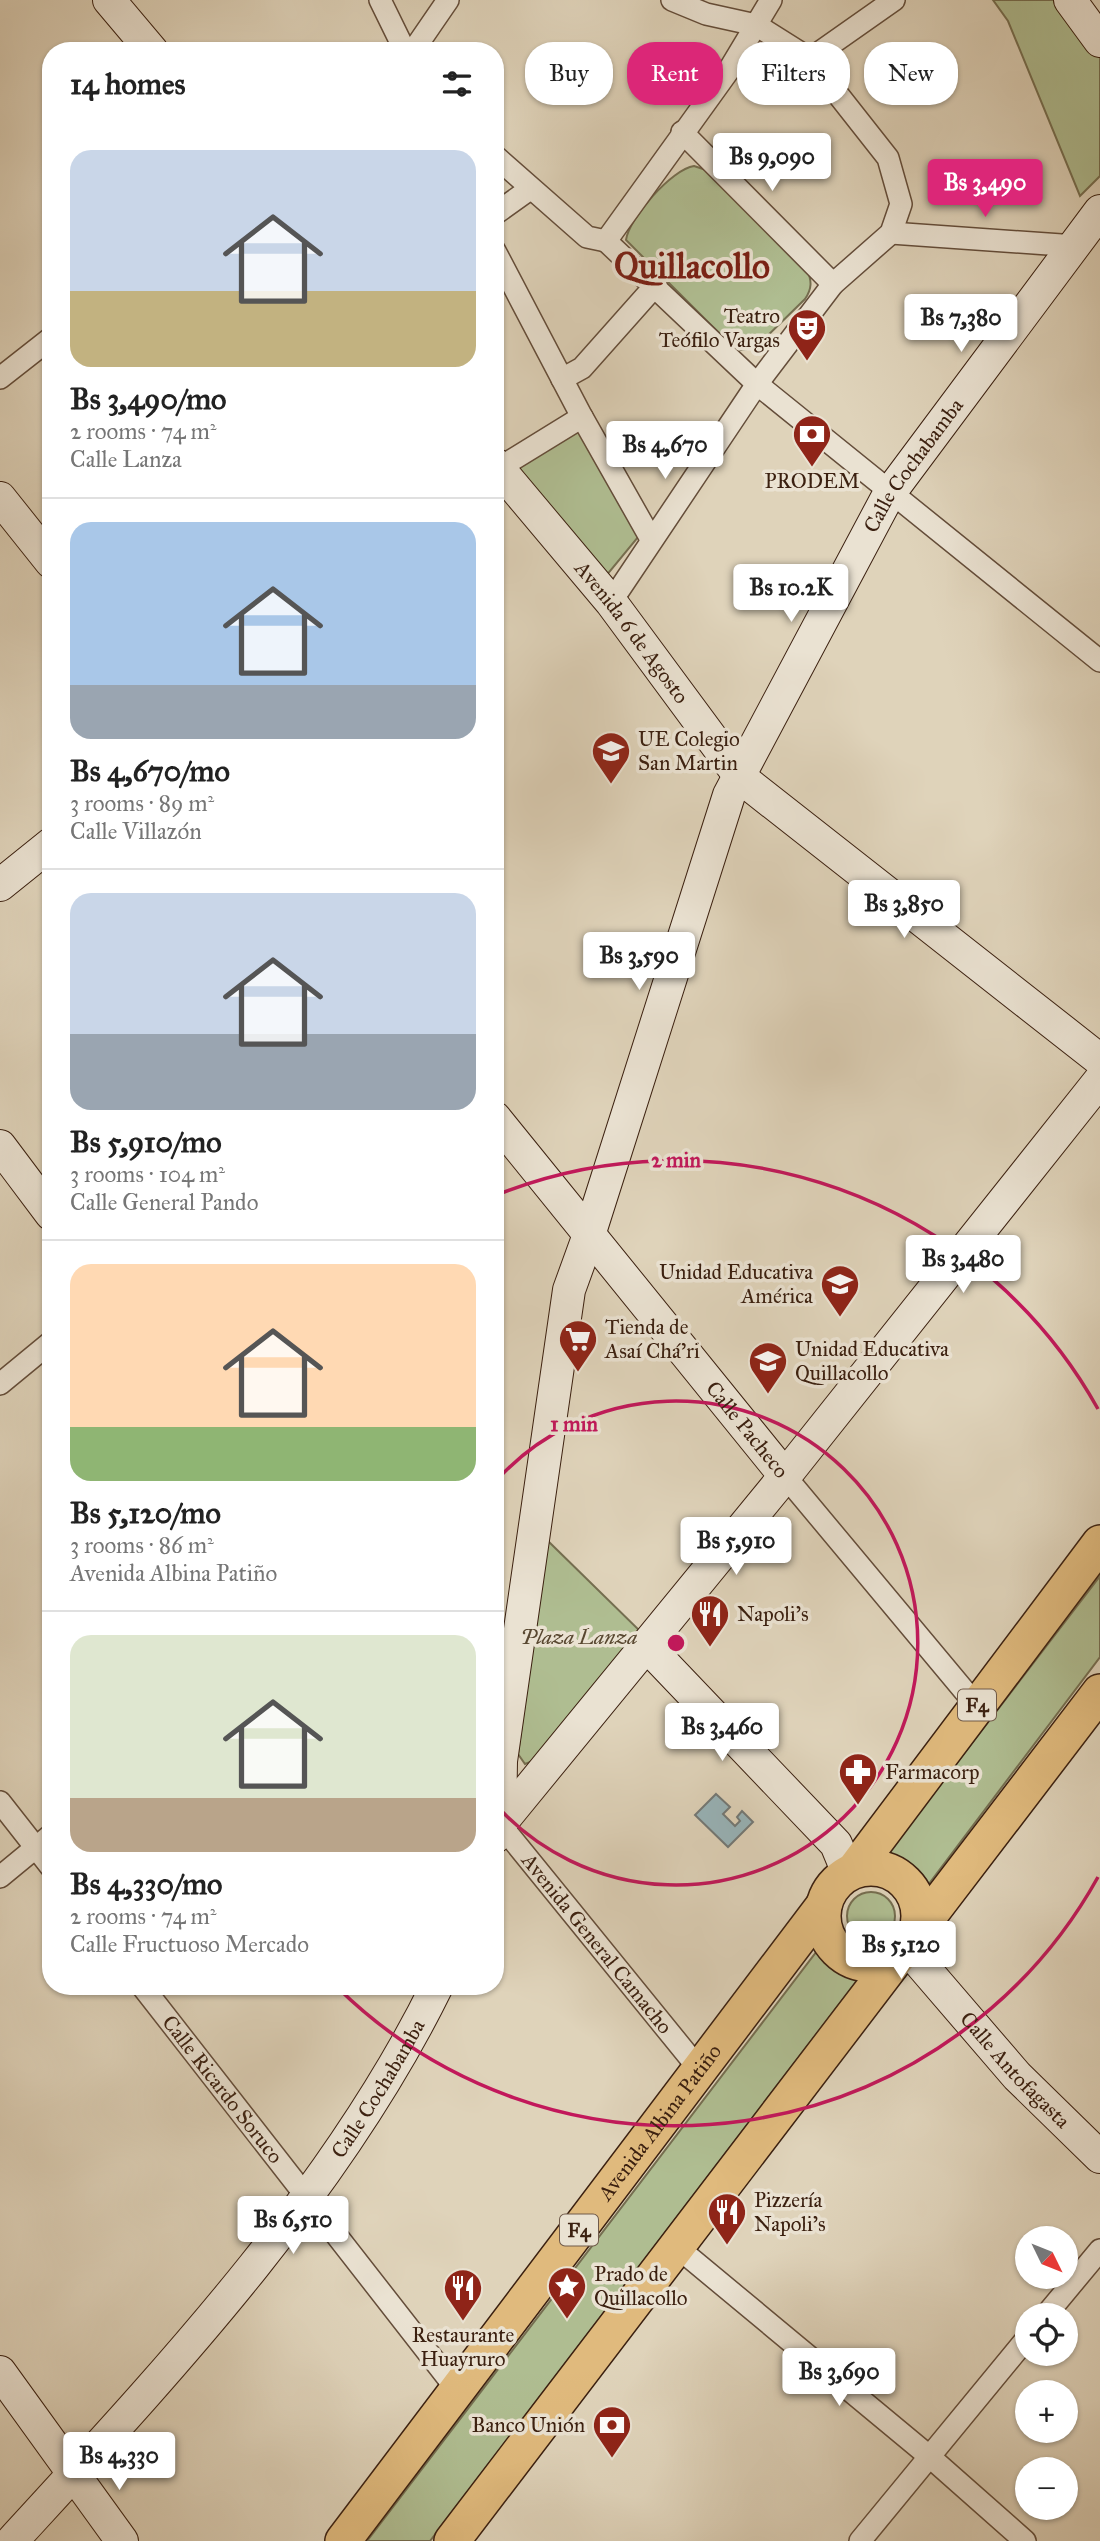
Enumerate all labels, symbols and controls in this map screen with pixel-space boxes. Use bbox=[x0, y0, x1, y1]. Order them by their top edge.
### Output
chip: Buy bbox=[525, 42, 613, 105]
chip: Rent bbox=[627, 42, 723, 105]
chip: Filters bbox=[737, 42, 850, 105]
chip: New bbox=[864, 42, 958, 105]
icon: filters bbox=[438, 65, 476, 103]
text: 14 homes bbox=[70, 66, 185, 102]
pin: Bs 9,090 bbox=[700, 134, 844, 193]
text: Bs 9,090 bbox=[729, 142, 815, 170]
pin: Bs 3,490 bbox=[913, 160, 1057, 219]
text: Bs 3,490 bbox=[944, 168, 1026, 196]
icon: home bbox=[210, 196, 336, 322]
district label: Quillacollo bbox=[614, 245, 770, 288]
pin: Bs 7,380 bbox=[889, 294, 1033, 354]
place label: Teatro Teófilo Vargas bbox=[659, 303, 780, 353]
text: Bs 7,380 bbox=[920, 303, 1002, 331]
theatre icon: Teatro Teófilo Vargas bbox=[786, 307, 828, 362]
text: Bs 3,490/mo bbox=[70, 381, 226, 417]
street label: Calle Cochabamba bbox=[858, 393, 969, 537]
bank icon: PRODEM bbox=[791, 413, 833, 468]
text: 2 rooms · 74 m² bbox=[70, 417, 216, 445]
pin: Bs 4,670 bbox=[593, 421, 737, 481]
text: Bs 4,670 bbox=[622, 430, 708, 458]
text: Calle Lanza bbox=[70, 445, 182, 473]
place label: PRODEM bbox=[764, 468, 860, 494]
street label: Avenida 6 de Agosto bbox=[569, 555, 695, 709]
pin: Bs 10.2K bbox=[719, 564, 863, 624]
icon: home bbox=[210, 568, 336, 694]
text: Bs 10.2K bbox=[749, 573, 833, 601]
place label: UE Colegio San Martin bbox=[638, 726, 740, 776]
school or university icon: UE Colegio San Martin bbox=[590, 730, 632, 785]
text: Bs 4,670/mo bbox=[70, 753, 230, 789]
text: 3 rooms · 89 m² bbox=[70, 789, 214, 817]
text: Calle Villazón bbox=[70, 817, 202, 845]
pin: Bs 3,850 bbox=[832, 880, 976, 940]
text: Bs 3,850 bbox=[864, 889, 944, 917]
pin: Bs 3,590 bbox=[567, 932, 711, 992]
icon: home bbox=[210, 939, 336, 1065]
text: Bs 3,590 bbox=[599, 941, 679, 969]
text: Bs 5,910/mo bbox=[70, 1124, 222, 1160]
text: 2 min bbox=[651, 1147, 701, 1173]
text: 3 rooms · 104 m² bbox=[70, 1160, 225, 1188]
text: Calle General Pando bbox=[70, 1188, 258, 1216]
pin: Bs 3,480 bbox=[891, 1236, 1035, 1295]
text: Bs 3,480 bbox=[922, 1244, 1004, 1272]
place label: Unidad Educativa América bbox=[659, 1259, 813, 1309]
school or university icon: Unidad Educativa América bbox=[819, 1263, 861, 1318]
icon: home bbox=[210, 1310, 336, 1436]
place label: Tienda de Asaí Chá'ri bbox=[604, 1314, 700, 1364]
supermarket icon: Tienda de Asaí Chá'ri bbox=[557, 1318, 599, 1373]
place label: Unidad Educativa Quillacollo bbox=[795, 1336, 949, 1386]
school or university icon: Unidad Educativa Quillacollo bbox=[747, 1340, 789, 1395]
street label: Calle Pacheco bbox=[700, 1376, 795, 1483]
text: 1 min bbox=[550, 1411, 598, 1437]
text: Bs 5,120/mo bbox=[70, 1495, 221, 1531]
pin: Bs 5,910 bbox=[664, 1518, 808, 1577]
text: Bs 5,910 bbox=[696, 1526, 776, 1554]
text: 3 rooms · 86 m² bbox=[70, 1531, 214, 1559]
text: Avenida Albina Patiño bbox=[70, 1559, 277, 1587]
restaurant icon: Napoli's bbox=[689, 1593, 731, 1648]
place label: Napoli's bbox=[737, 1601, 809, 1627]
park label: Plaza Lanza bbox=[521, 1624, 637, 1650]
centre of rings bbox=[664, 1631, 688, 1655]
icon: home bbox=[210, 1681, 336, 1807]
road number: F4 bbox=[958, 1690, 996, 1721]
pin: Bs 3,460 bbox=[650, 1704, 794, 1763]
text: Bs 3,460 bbox=[681, 1712, 763, 1740]
pharmacy icon: Farmacorp bbox=[837, 1751, 879, 1806]
place label: Farmacorp bbox=[885, 1759, 979, 1785]
street label: Avenida General Camacho bbox=[515, 1847, 678, 2039]
text: Bs 4,330/mo bbox=[70, 1866, 222, 1902]
text: 2 rooms · 74 m² bbox=[70, 1902, 216, 1930]
pin: Bs 5,120 bbox=[829, 1922, 973, 1981]
text: Calle Fructuoso Mercado bbox=[70, 1930, 309, 1958]
text: Bs 5,120 bbox=[862, 1930, 940, 1958]
street label: Calle Antofagasta bbox=[955, 2006, 1076, 2134]
street label: Calle Ricardo Soruco bbox=[157, 2010, 289, 2169]
street label: Calle Cochabamba bbox=[326, 2015, 430, 2163]
street label: Avenida Albina Patiño bbox=[592, 2039, 727, 2206]
place label: Pizzería Napoli's bbox=[754, 2187, 826, 2237]
restaurant icon: Pizzería Napoli's bbox=[706, 2191, 748, 2246]
pin: Bs 6,510 bbox=[221, 2196, 365, 2256]
text: Bs 6,510 bbox=[254, 2205, 332, 2233]
road number: F4 bbox=[560, 2214, 598, 2246]
north arrow bbox=[1015, 2226, 1078, 2289]
map controls bbox=[1015, 2226, 1078, 2520]
place label: Prado de Quillacollo bbox=[594, 2261, 688, 2311]
place icon: Prado de Quillacollo bbox=[546, 2265, 588, 2320]
restaurant icon: Restaurante Huayruro bbox=[442, 2267, 484, 2322]
button: locate bbox=[1015, 2303, 1078, 2366]
place label: Restaurante Huayruro bbox=[412, 2322, 515, 2372]
pin: Bs 3,690 bbox=[767, 2348, 911, 2408]
text: Bs 3,690 bbox=[798, 2357, 880, 2385]
button: + bbox=[1015, 2380, 1078, 2443]
bank icon: Banco Unión bbox=[591, 2404, 633, 2459]
place label: Banco Unión bbox=[472, 2412, 585, 2438]
pin: Bs 4,330 bbox=[47, 2432, 191, 2492]
text: Bs 4,330 bbox=[79, 2441, 159, 2469]
button: − bbox=[1015, 2457, 1078, 2520]

